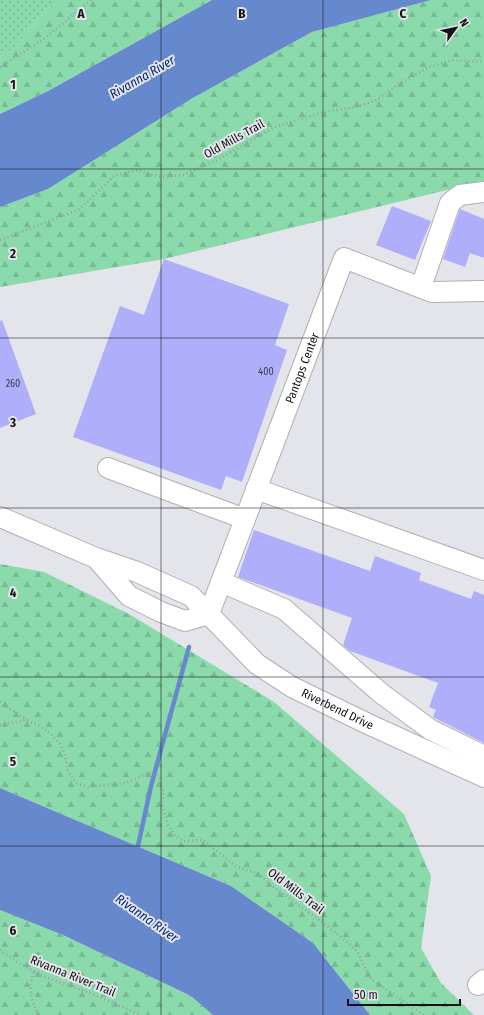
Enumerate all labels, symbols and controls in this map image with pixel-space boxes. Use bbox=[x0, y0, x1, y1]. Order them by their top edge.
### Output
text: A bbox=[76, 6, 85, 21]
text: B bbox=[238, 6, 246, 21]
text: C bbox=[400, 6, 407, 21]
north arrow bbox=[436, 8, 476, 48]
text: N bbox=[457, 17, 471, 29]
water label: Rivanna River bbox=[107, 52, 178, 102]
text: 1 bbox=[10, 77, 16, 92]
street label: Old Mills Trail bbox=[201, 117, 267, 161]
text: 2 bbox=[9, 246, 16, 261]
street label: Pantops Center bbox=[283, 330, 322, 405]
house number: 400 bbox=[258, 366, 274, 378]
house number: 260 bbox=[6, 378, 20, 390]
text: 3 bbox=[9, 415, 16, 430]
text: 4 bbox=[10, 585, 17, 600]
street label: Riverbend Drive bbox=[299, 686, 376, 732]
text: 5 bbox=[10, 754, 16, 769]
street label: Old Mills Trail bbox=[265, 865, 327, 917]
water label: Rivanna River bbox=[113, 891, 182, 945]
text: 6 bbox=[10, 923, 17, 938]
street label: Rivanna River Trail bbox=[28, 952, 118, 1000]
scale bar bbox=[348, 981, 460, 1007]
text: 50 m bbox=[354, 988, 378, 1002]

